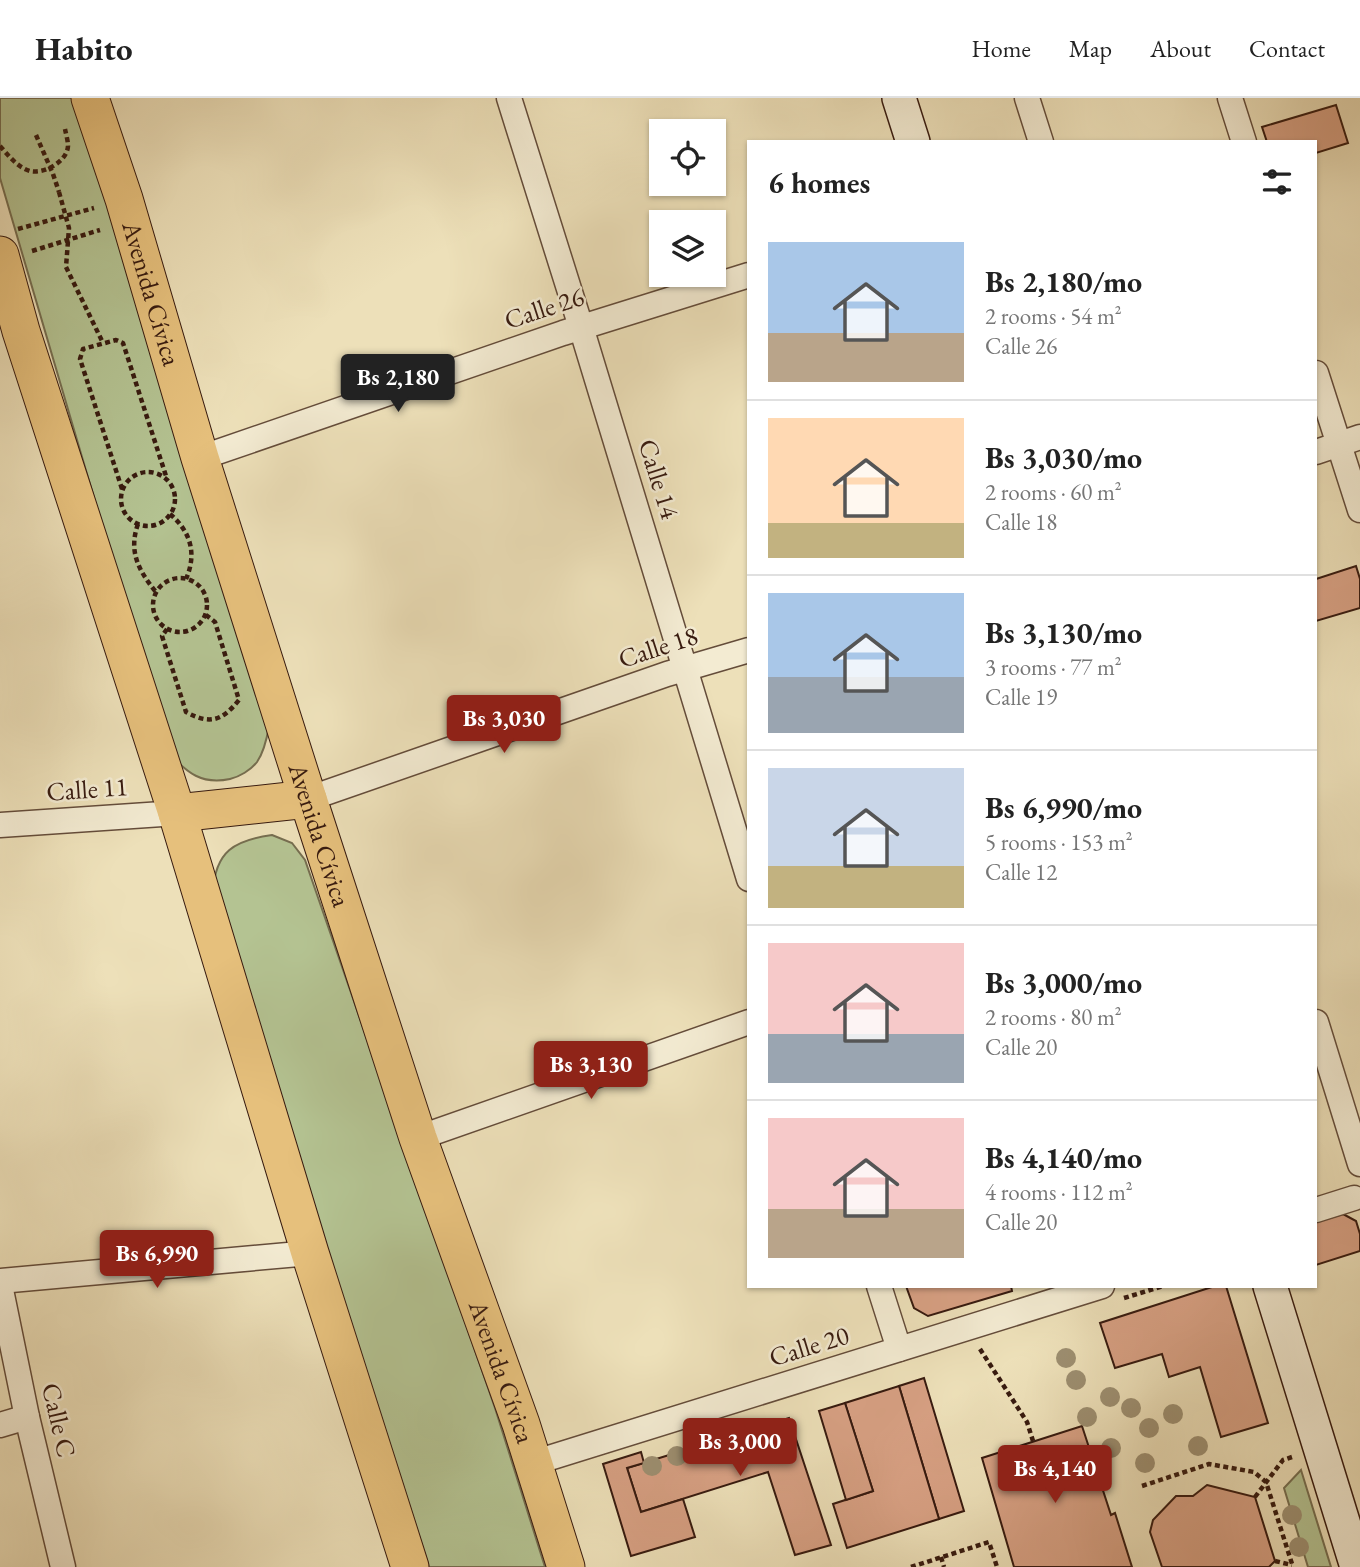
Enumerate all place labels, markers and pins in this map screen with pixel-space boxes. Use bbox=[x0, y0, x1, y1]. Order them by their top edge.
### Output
pin: Bs 2,180 bbox=[326, 354, 470, 414]
pin: Bs 3,030 bbox=[432, 696, 576, 755]
pin: Bs 3,130 bbox=[519, 1042, 663, 1101]
pin: Bs 6,990 bbox=[85, 1230, 229, 1290]
pin: Bs 3,000 bbox=[668, 1418, 812, 1478]
pin: Bs 4,140 bbox=[983, 1446, 1127, 1505]

